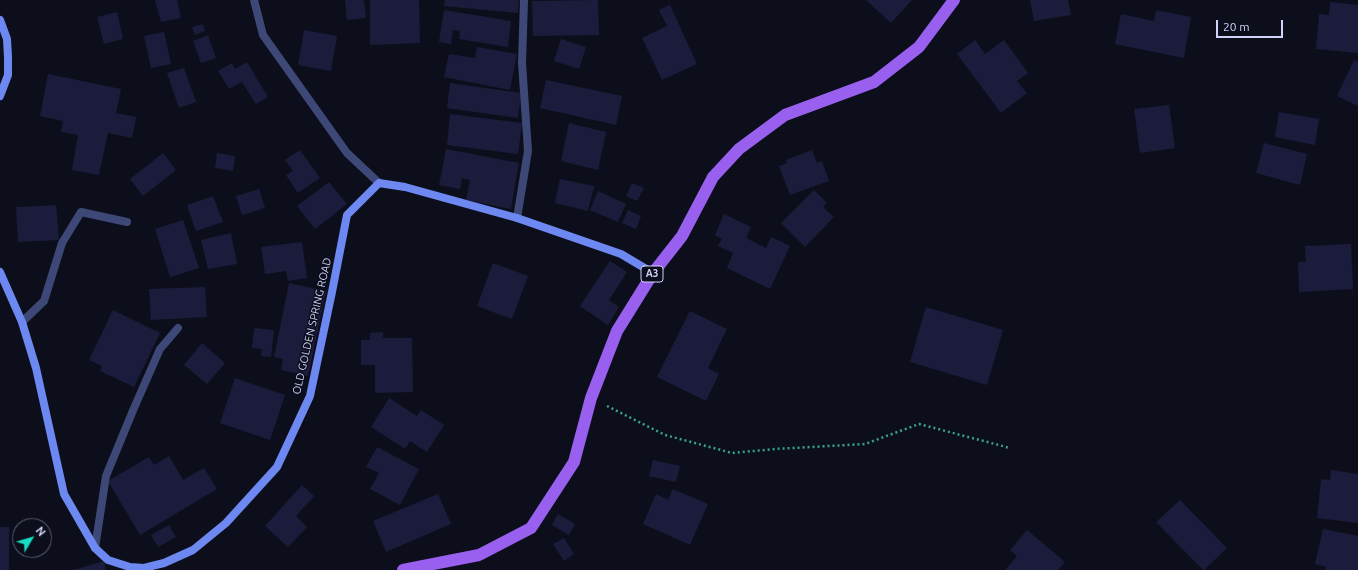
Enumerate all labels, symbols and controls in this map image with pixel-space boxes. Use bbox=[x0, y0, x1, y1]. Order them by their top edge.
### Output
scale bar bbox=[1218, 12, 1285, 38]
text: 20 m bbox=[1223, 20, 1250, 33]
street label: OLD GOLDEN SPRING ROAD bbox=[290, 256, 334, 396]
road number: A3 bbox=[641, 266, 663, 282]
north arrow bbox=[12, 518, 52, 558]
text: N bbox=[33, 524, 48, 538]

